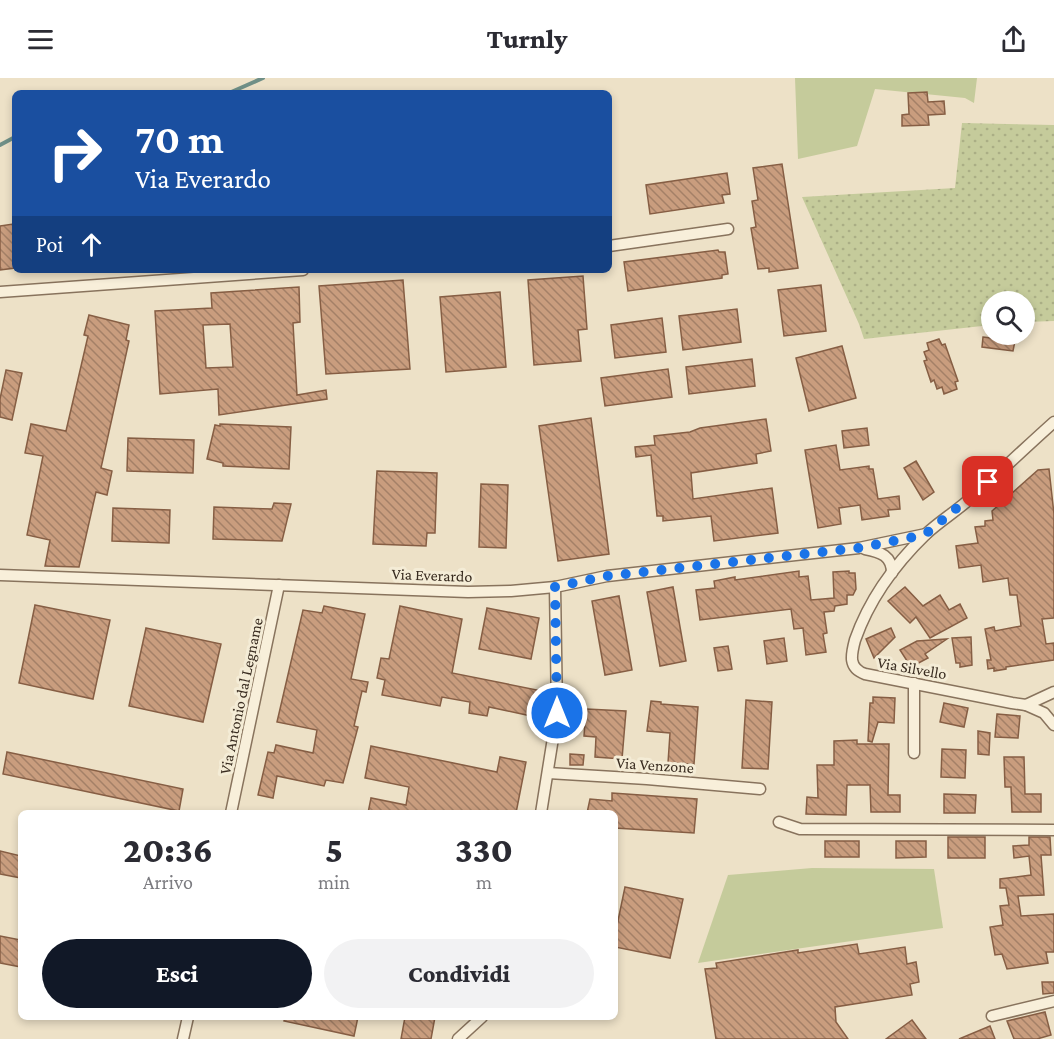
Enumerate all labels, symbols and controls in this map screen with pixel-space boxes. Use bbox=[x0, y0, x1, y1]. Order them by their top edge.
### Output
icon: menu bbox=[24, 23, 57, 56]
icon: share bbox=[997, 23, 1030, 56]
text: Turnly bbox=[486, 24, 568, 54]
icon: right bbox=[36, 114, 114, 192]
text: 70 m bbox=[135, 115, 224, 162]
text: Via Everardo bbox=[135, 164, 271, 194]
icon: ahead bbox=[75, 228, 108, 261]
text: Poi bbox=[36, 232, 63, 257]
map controls bbox=[981, 291, 1035, 345]
button: search bbox=[981, 291, 1035, 345]
pin bbox=[962, 456, 1013, 507]
icon: arrive bbox=[971, 465, 1004, 498]
street label: Via Everardo bbox=[391, 565, 473, 585]
street label: Via Antonio dal Legname bbox=[216, 616, 267, 776]
street label: Via Silvello bbox=[876, 654, 948, 682]
position arrow bbox=[525, 681, 589, 745]
street label: Via Venzone bbox=[616, 754, 694, 776]
text: 20:36 bbox=[123, 830, 213, 870]
text: 5 bbox=[325, 830, 343, 870]
text: 330 bbox=[455, 830, 513, 870]
text: Arrivo bbox=[143, 871, 193, 893]
text: min bbox=[318, 871, 350, 893]
text: m bbox=[476, 871, 492, 893]
button: Esci bbox=[42, 939, 312, 1008]
button: Condividi bbox=[324, 939, 594, 1008]

